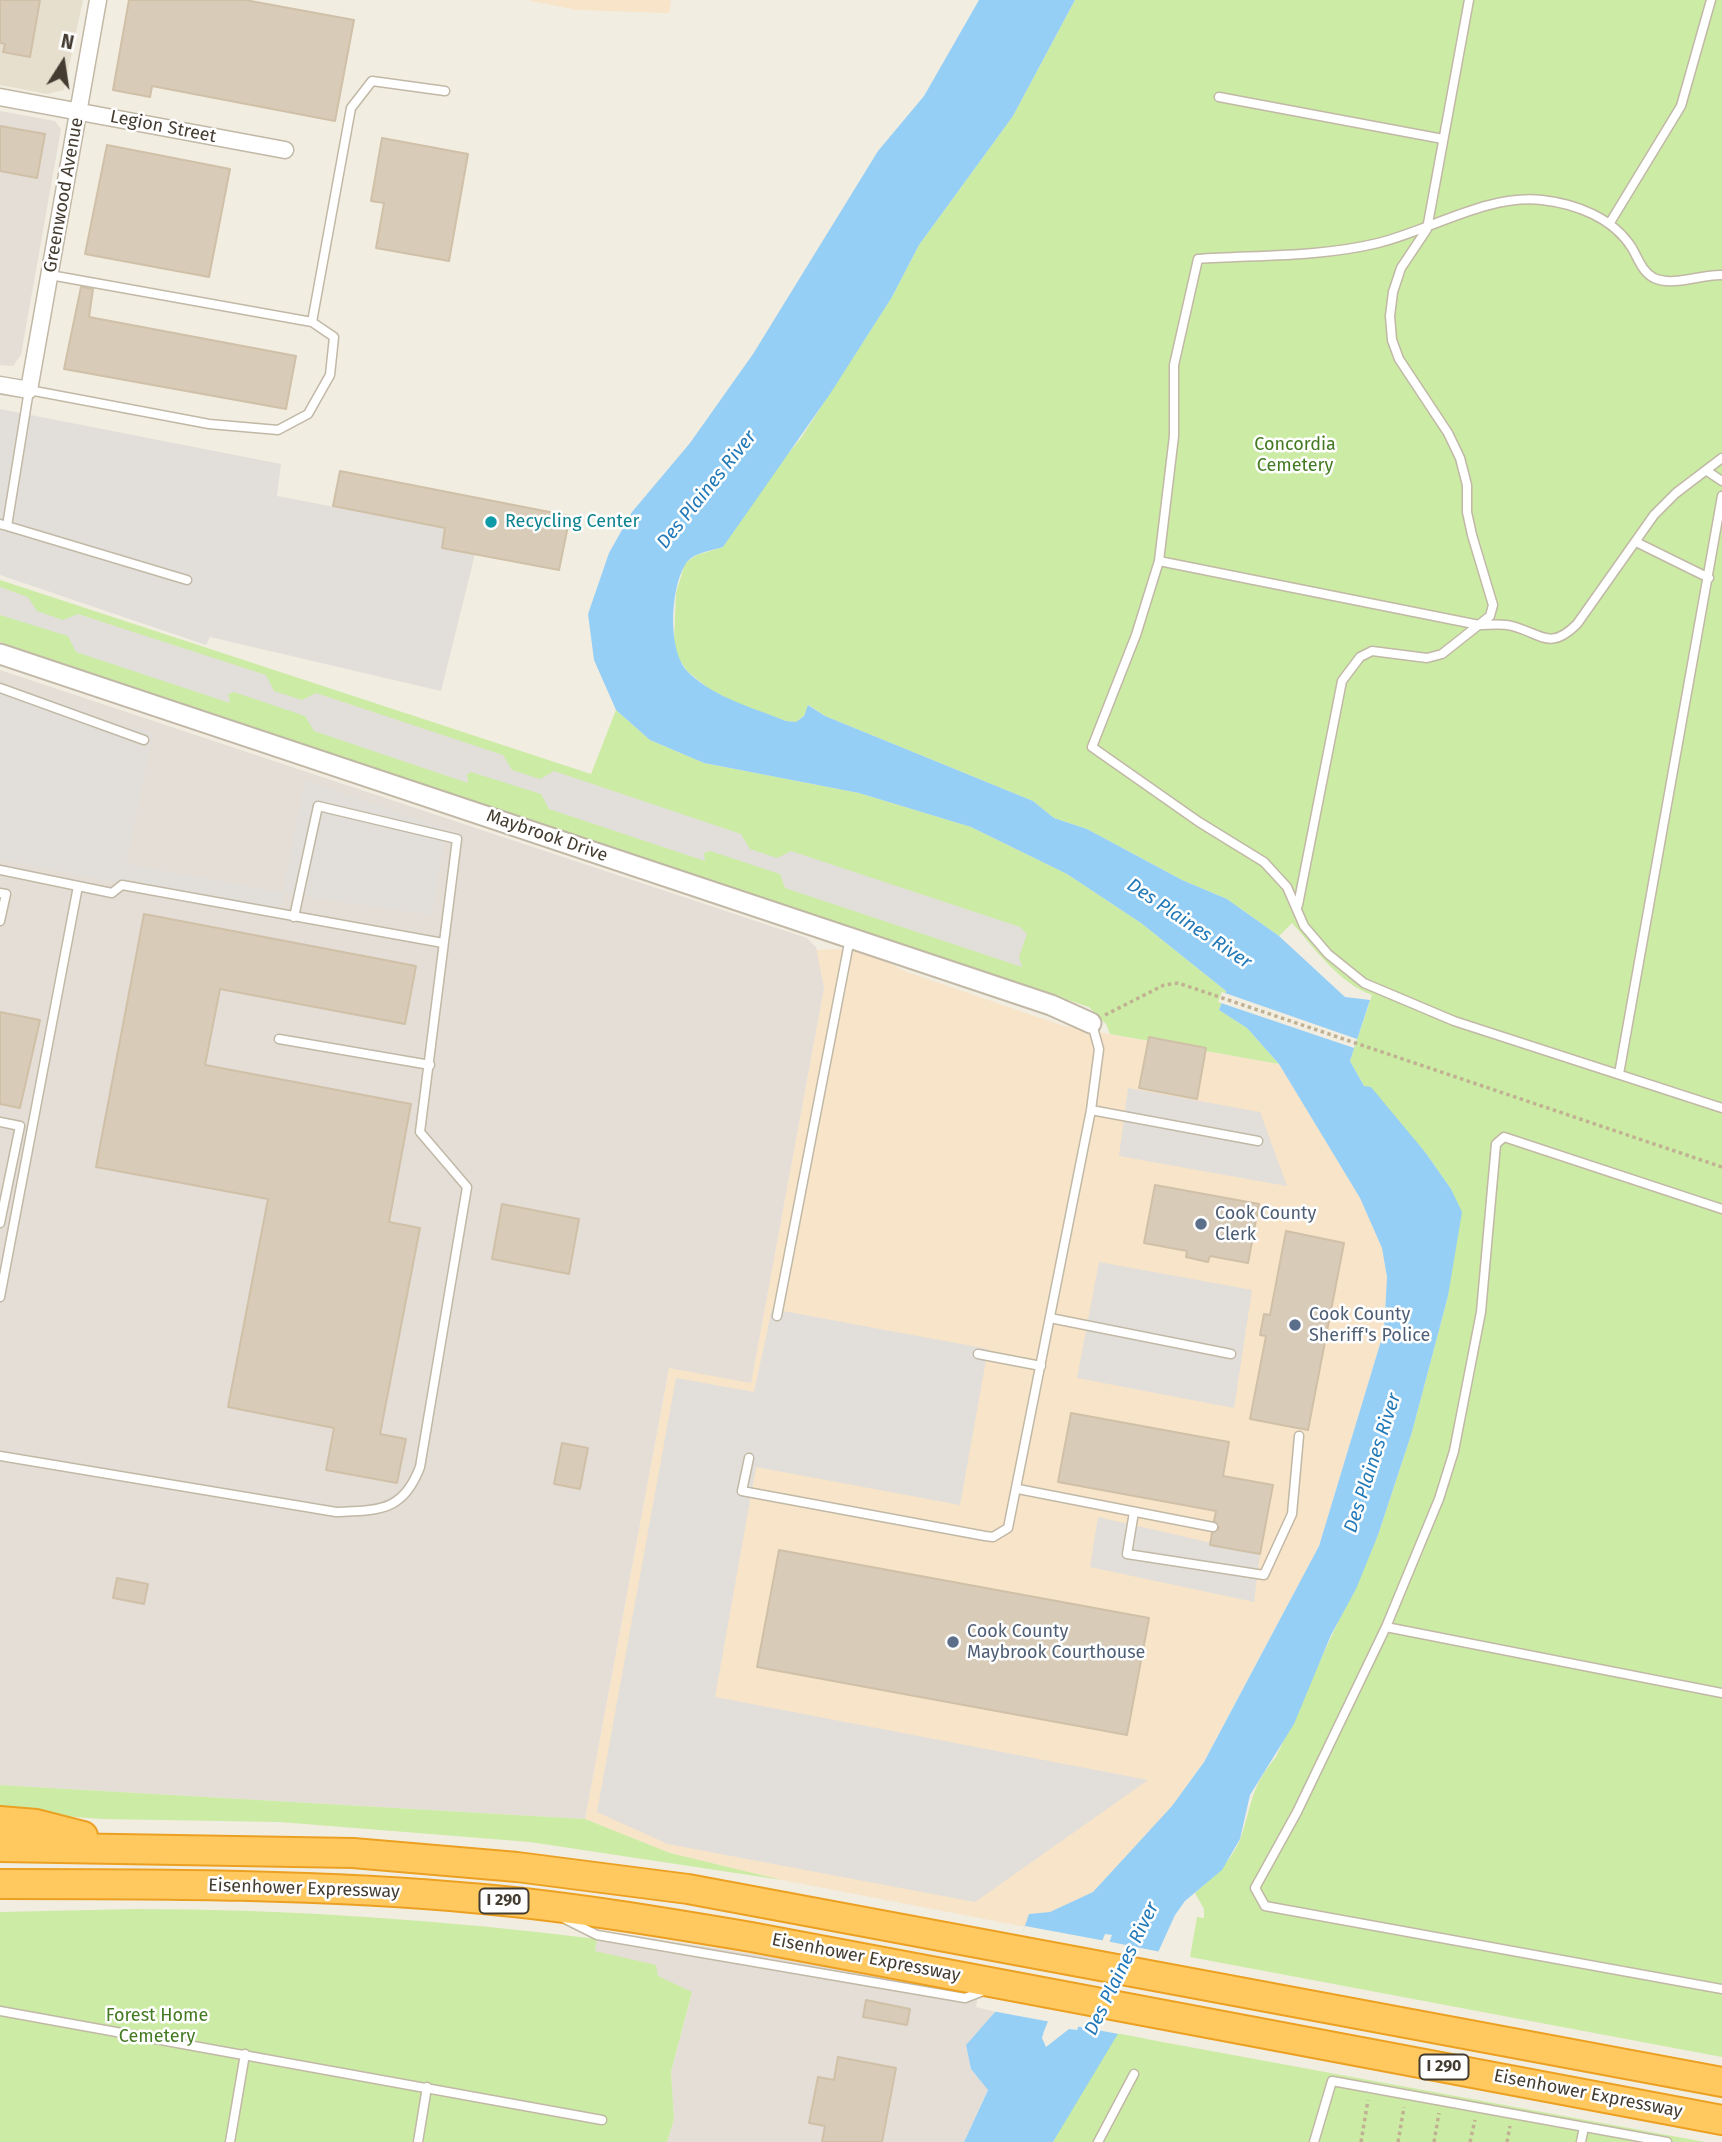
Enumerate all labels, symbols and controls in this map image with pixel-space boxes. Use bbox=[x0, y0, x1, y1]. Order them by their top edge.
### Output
north arrow bbox=[28, 28, 98, 98]
text: N bbox=[59, 29, 76, 55]
street label: Legion Street bbox=[108, 106, 218, 148]
street label: Greenwood Avenue bbox=[40, 116, 88, 274]
water label: Des Plaines River bbox=[652, 426, 762, 554]
park label: Concordia Cemetery bbox=[1254, 434, 1336, 476]
place label: Recycling Center bbox=[505, 511, 640, 533]
marker: Recycling Center bbox=[483, 514, 499, 530]
street label: Maybrook Drive bbox=[484, 805, 610, 867]
water label: Des Plaines River bbox=[1122, 874, 1256, 974]
place label: Cook County Clerk bbox=[1215, 1203, 1316, 1246]
marker: Cook County Clerk bbox=[1193, 1216, 1209, 1232]
place label: Cook County Sheriff's Police bbox=[1309, 1304, 1430, 1346]
marker: Cook County Sheriff's Police bbox=[1287, 1317, 1303, 1333]
water label: Des Plaines River bbox=[1340, 1390, 1406, 1536]
place label: Cook County Maybrook Courthouse bbox=[967, 1621, 1145, 1664]
marker: Cook County Maybrook Courthouse bbox=[945, 1634, 961, 1650]
street label: Eisenhower Expressway bbox=[208, 1875, 400, 1903]
road number: I 290 bbox=[480, 1888, 528, 1913]
water label: Des Plaines River bbox=[1080, 1899, 1164, 2039]
street label: Eisenhower Expressway bbox=[770, 1929, 962, 1987]
park label: Forest Home Cemetery bbox=[106, 2005, 208, 2048]
road number: I 290 bbox=[1420, 2054, 1468, 2080]
street label: Eisenhower Expressway bbox=[1492, 2065, 1684, 2123]

